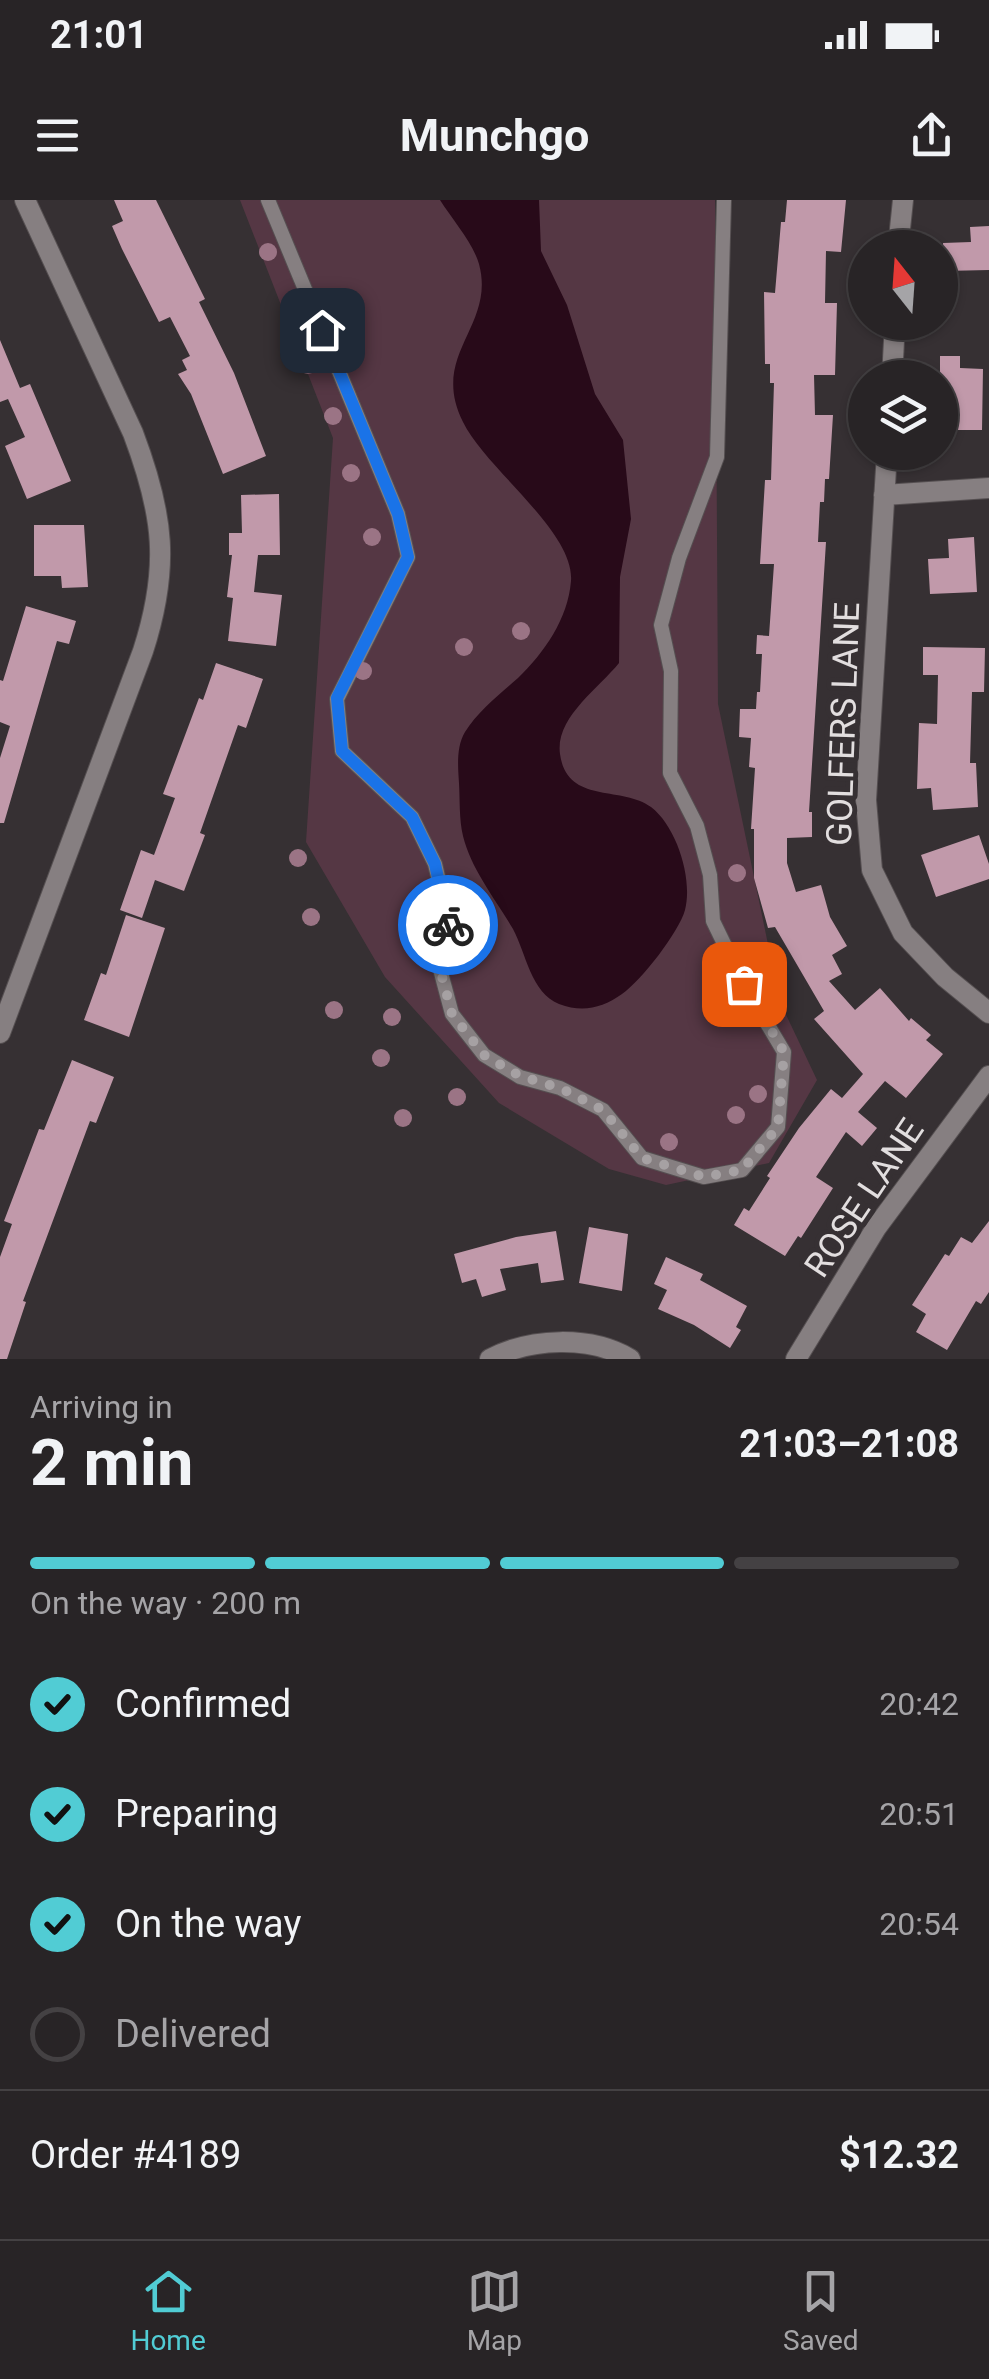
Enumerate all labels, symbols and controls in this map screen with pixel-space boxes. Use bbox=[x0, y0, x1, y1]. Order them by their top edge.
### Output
text: 21:01 bbox=[50, 13, 148, 57]
icon: menu bbox=[30, 108, 85, 163]
icon: share bbox=[904, 108, 959, 163]
text: Munchgo bbox=[400, 109, 589, 162]
north arrow bbox=[848, 230, 958, 340]
map controls bbox=[848, 230, 958, 470]
pin bbox=[280, 288, 365, 373]
icon: home bbox=[295, 303, 350, 358]
button: layers bbox=[848, 360, 958, 470]
street label: GOLFERS LANE bbox=[819, 601, 868, 847]
courier bbox=[398, 875, 498, 975]
icon: bike bbox=[421, 898, 476, 953]
pin bbox=[702, 942, 787, 1027]
icon: bag bbox=[717, 957, 772, 1012]
street label: ROSE LANE bbox=[797, 1111, 932, 1285]
text: Arriving in bbox=[30, 1388, 173, 1426]
text: 21:03–21:08 bbox=[739, 1422, 959, 1466]
text: 2 min bbox=[30, 1425, 193, 1501]
text: On the way · 200 m bbox=[30, 1584, 301, 1622]
icon: check bbox=[30, 1677, 85, 1732]
text: Confirmed bbox=[115, 1682, 291, 1726]
text: 20:42 bbox=[879, 1685, 959, 1723]
icon: check bbox=[30, 1787, 85, 1842]
text: Preparing bbox=[115, 1792, 278, 1836]
text: 20:51 bbox=[879, 1795, 959, 1833]
icon: check bbox=[30, 1897, 85, 1952]
text: On the way bbox=[115, 1902, 301, 1946]
text: 20:54 bbox=[879, 1905, 959, 1943]
text: Delivered bbox=[115, 2012, 271, 2056]
text: Order #4189 bbox=[30, 2133, 241, 2177]
text: $12.32 bbox=[839, 2133, 959, 2177]
tab: Home bbox=[130, 2264, 206, 2357]
tab: Map bbox=[467, 2264, 522, 2357]
tab: Saved bbox=[783, 2264, 859, 2357]

